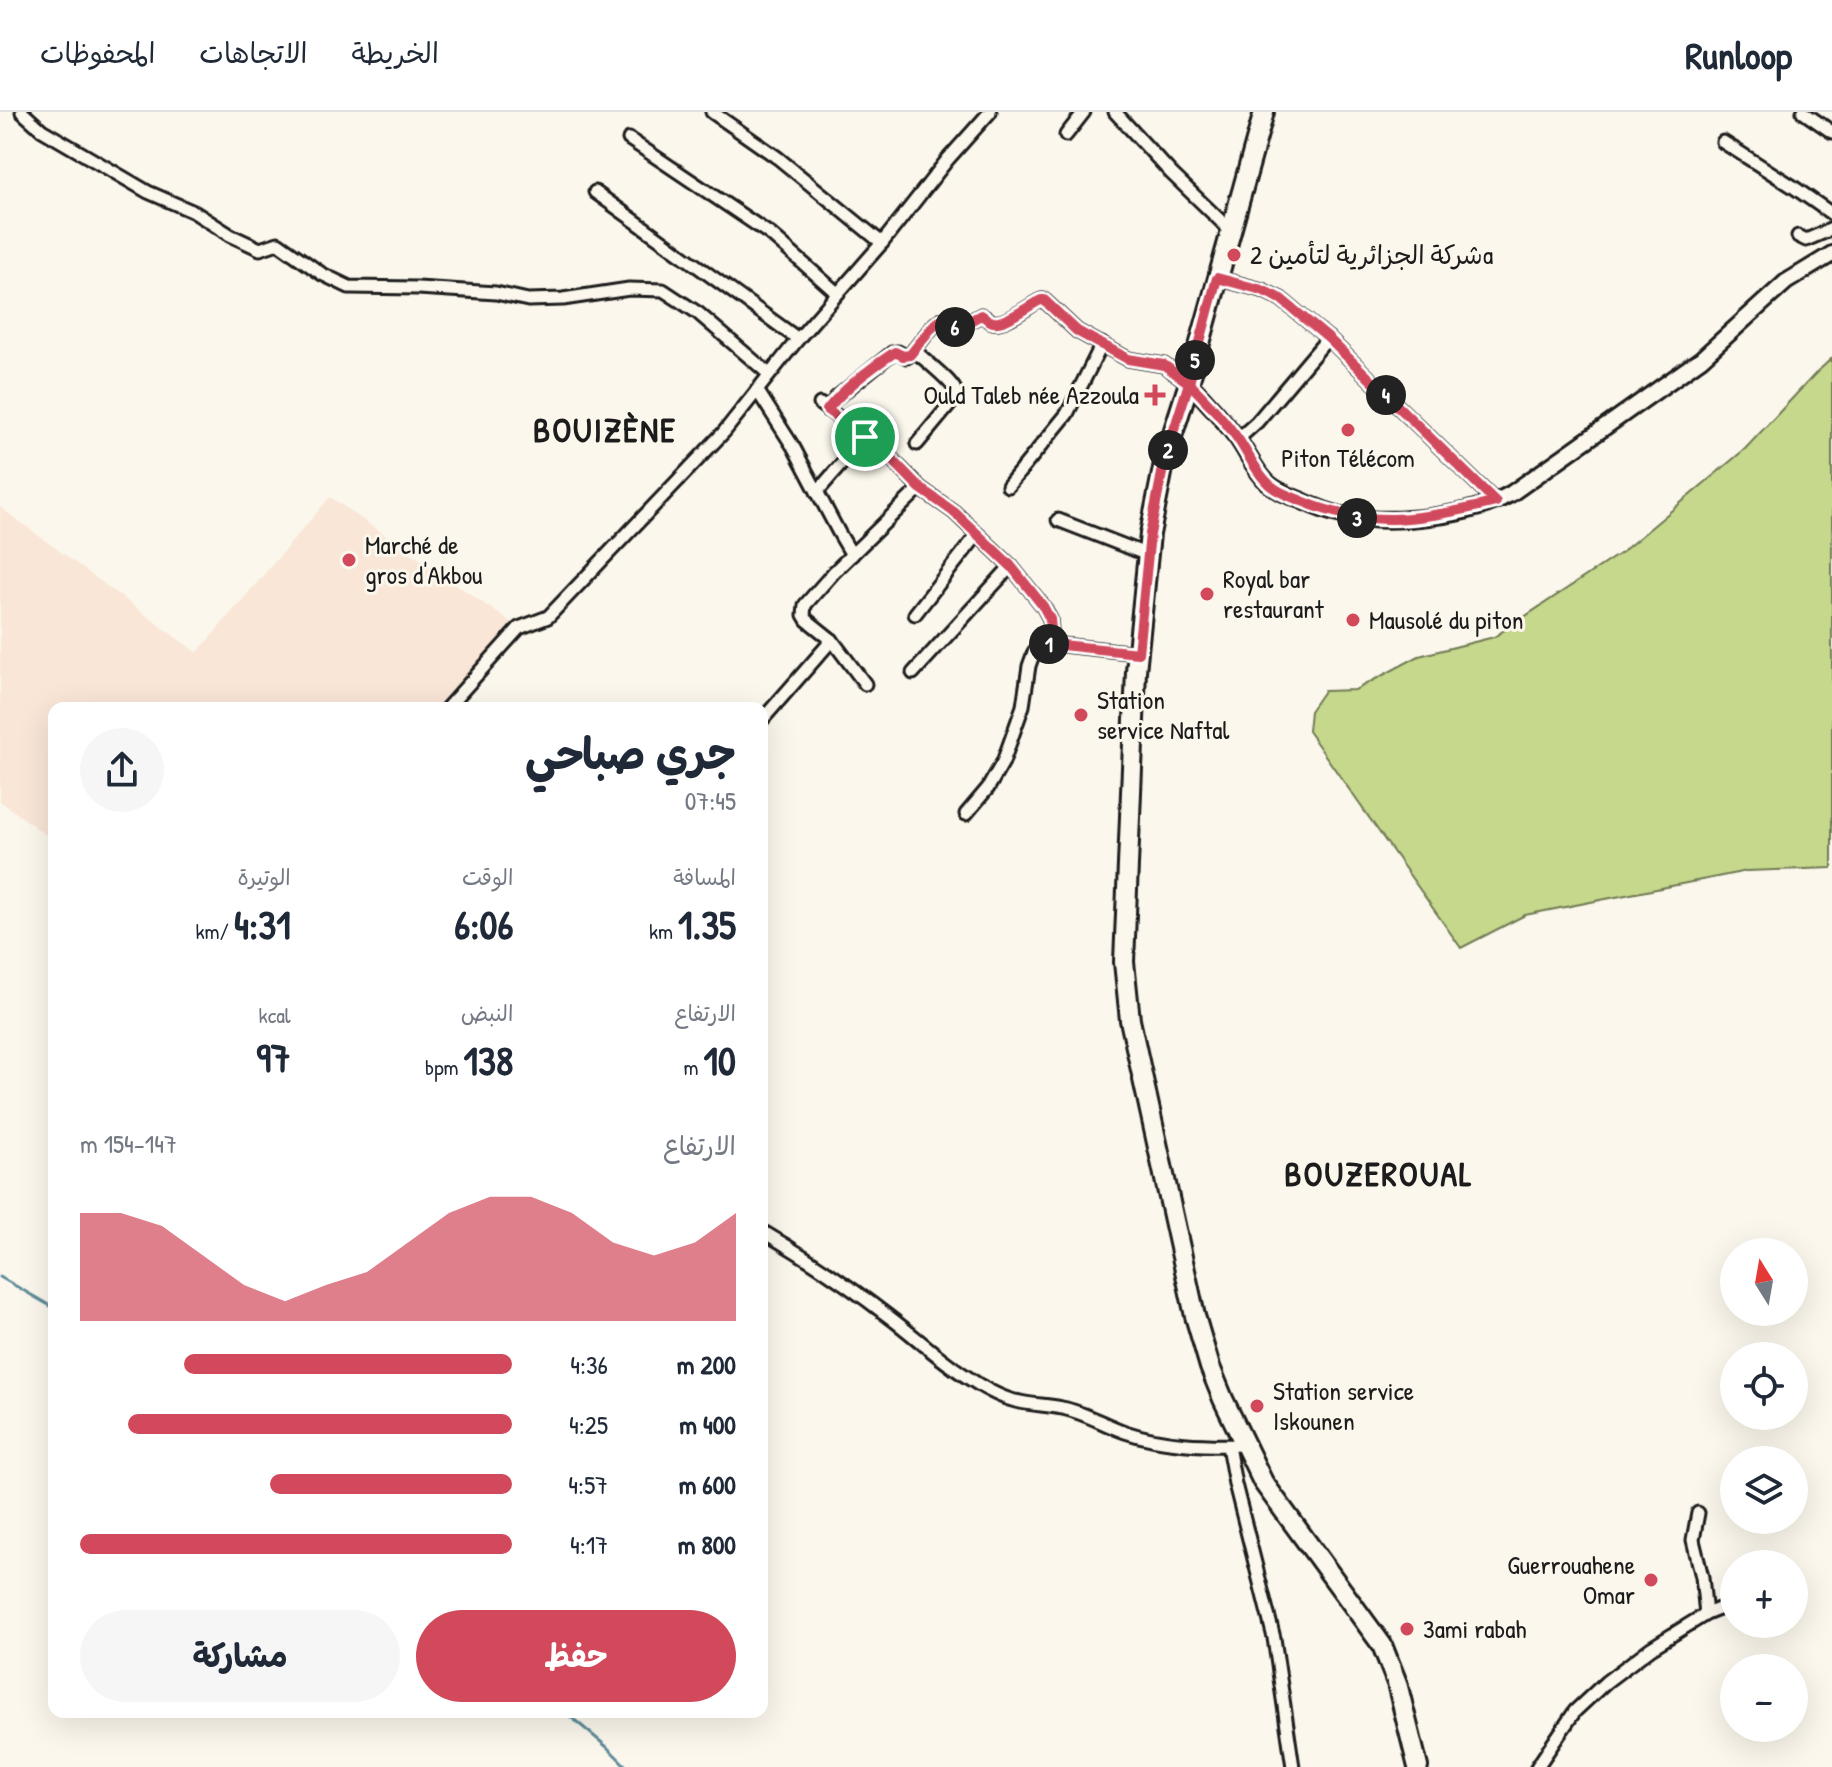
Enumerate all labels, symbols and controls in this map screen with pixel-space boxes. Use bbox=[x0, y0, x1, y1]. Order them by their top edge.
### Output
text: Runloop bbox=[1685, 29, 1792, 81]
text: المحفوظات bbox=[40, 34, 155, 72]
text: الاتجاهات bbox=[199, 34, 307, 72]
text: الخريطة bbox=[351, 34, 439, 72]
place label: شركة الجزائرية لتأمين 2a bbox=[1250, 237, 1493, 272]
marker: شركة الجزائرية لتأمين 2a bbox=[1225, 246, 1243, 264]
pin: 6 bbox=[935, 307, 975, 347]
text: 6 bbox=[951, 312, 959, 342]
pin: 5 bbox=[1175, 340, 1215, 380]
text: 5 bbox=[1190, 345, 1200, 375]
pin: 4 bbox=[1366, 375, 1406, 415]
place label: Ould Taleb née Azzoula bbox=[923, 377, 1139, 412]
text: 4 bbox=[1382, 380, 1390, 410]
marker: Ould Taleb née Azzoula bbox=[1146, 386, 1164, 404]
pin bbox=[831, 403, 899, 471]
district label: BOUIZÈNE bbox=[533, 407, 677, 453]
icon: arrive bbox=[843, 415, 887, 459]
marker: Piton Télécom bbox=[1339, 421, 1357, 439]
pin: 2 bbox=[1148, 430, 1188, 470]
text: 2 bbox=[1163, 435, 1173, 465]
place label: Piton Télécom bbox=[1281, 440, 1415, 475]
pin: 3 bbox=[1337, 498, 1377, 538]
text: 3 bbox=[1352, 503, 1362, 533]
place label: Marché de gros d'Akbou bbox=[365, 527, 483, 592]
marker: Marché de gros d'Akbou bbox=[340, 551, 358, 569]
place label: Royal bar restaurant bbox=[1223, 561, 1325, 626]
marker: Royal bar restaurant bbox=[1198, 585, 1216, 603]
place label: Mausolé du piton bbox=[1369, 602, 1523, 637]
marker: Mausolé du piton bbox=[1344, 611, 1362, 629]
pin: 1 bbox=[1029, 624, 1069, 664]
text: 1 bbox=[1045, 629, 1053, 659]
place label: Station service Naftal bbox=[1097, 682, 1230, 747]
marker: Station service Naftal bbox=[1072, 706, 1090, 724]
text: جري صباحي bbox=[525, 723, 736, 783]
button: share bbox=[80, 728, 164, 812]
text: 07:45 bbox=[685, 783, 736, 818]
text: الوتيرة bbox=[238, 862, 291, 892]
text: الوقت bbox=[462, 862, 513, 892]
text: المسافة bbox=[673, 862, 736, 892]
text: 4:31 bbox=[234, 897, 291, 951]
text: 6:06 bbox=[454, 897, 513, 951]
text: 1.35 bbox=[678, 897, 736, 951]
text: /km bbox=[195, 916, 234, 946]
text: km bbox=[649, 916, 678, 946]
text: النبض bbox=[461, 998, 513, 1028]
text: الارتفاع bbox=[674, 998, 736, 1028]
text: kcal bbox=[259, 1000, 291, 1030]
text: 97 bbox=[256, 1030, 291, 1084]
text: 138 bbox=[464, 1033, 513, 1087]
text: 10 bbox=[704, 1033, 736, 1087]
text: bpm bbox=[425, 1052, 464, 1082]
text: m bbox=[684, 1052, 704, 1082]
text: 147–154 m bbox=[80, 1126, 177, 1161]
text: الارتفاع bbox=[663, 1128, 736, 1163]
district label: BOUZEROUAL bbox=[1284, 1151, 1474, 1197]
north arrow bbox=[1720, 1238, 1808, 1326]
map controls bbox=[1720, 1238, 1808, 1742]
button: locate bbox=[1720, 1342, 1808, 1430]
text: 4:36 bbox=[570, 1347, 608, 1382]
text: 200 m bbox=[677, 1347, 736, 1382]
place label: Station service Iskounen bbox=[1273, 1373, 1414, 1438]
marker: Station service Iskounen bbox=[1248, 1397, 1266, 1415]
text: 4:25 bbox=[569, 1407, 608, 1442]
text: 400 m bbox=[679, 1407, 736, 1442]
button: layers bbox=[1720, 1446, 1808, 1534]
text: 4:57 bbox=[568, 1467, 608, 1502]
text: 600 m bbox=[679, 1467, 736, 1502]
text: 4:17 bbox=[570, 1527, 608, 1562]
text: 800 m bbox=[678, 1527, 736, 1562]
place label: Guerrouahene Omar bbox=[1507, 1547, 1635, 1612]
button: + bbox=[1720, 1550, 1808, 1638]
marker: Guerrouahene Omar bbox=[1642, 1571, 1660, 1589]
button: مشاركة bbox=[80, 1610, 400, 1702]
button: حفظ bbox=[416, 1610, 736, 1702]
place label: 3ami rabah bbox=[1423, 1611, 1526, 1646]
marker: 3ami rabah bbox=[1398, 1620, 1416, 1638]
button: − bbox=[1720, 1654, 1808, 1742]

